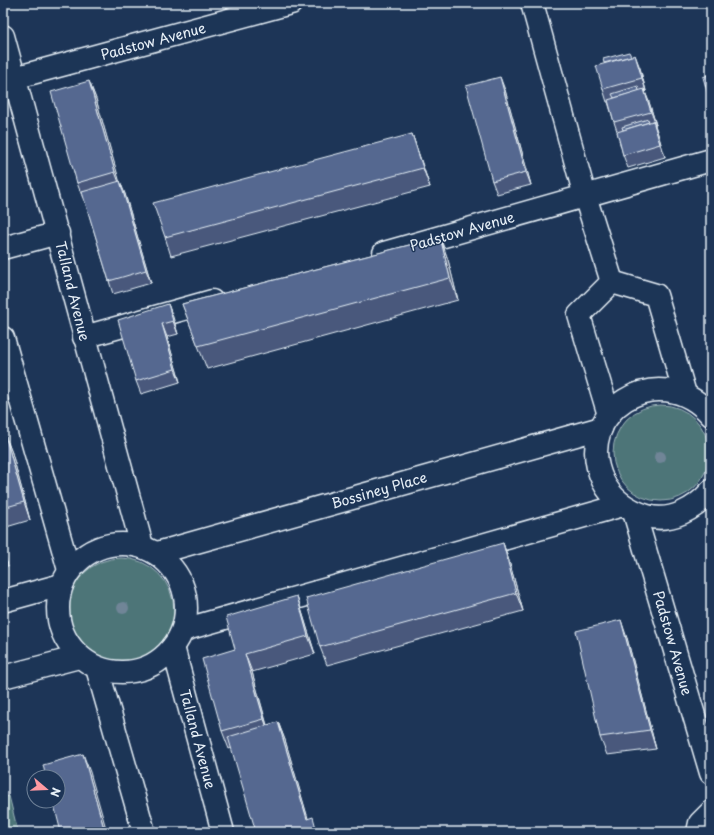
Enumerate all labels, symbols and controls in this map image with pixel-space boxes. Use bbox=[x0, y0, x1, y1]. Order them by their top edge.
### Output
street label: Padstow Avenue bbox=[98, 17, 208, 65]
street label: Padstow Avenue bbox=[407, 206, 517, 256]
street label: Talland Avenue bbox=[50, 239, 96, 343]
street label: Bossiney Place bbox=[329, 466, 429, 514]
street label: Padstow Avenue bbox=[648, 588, 698, 698]
street label: Talland Avenue bbox=[175, 687, 221, 791]
north arrow bbox=[26, 769, 66, 809]
text: N bbox=[46, 786, 65, 800]

